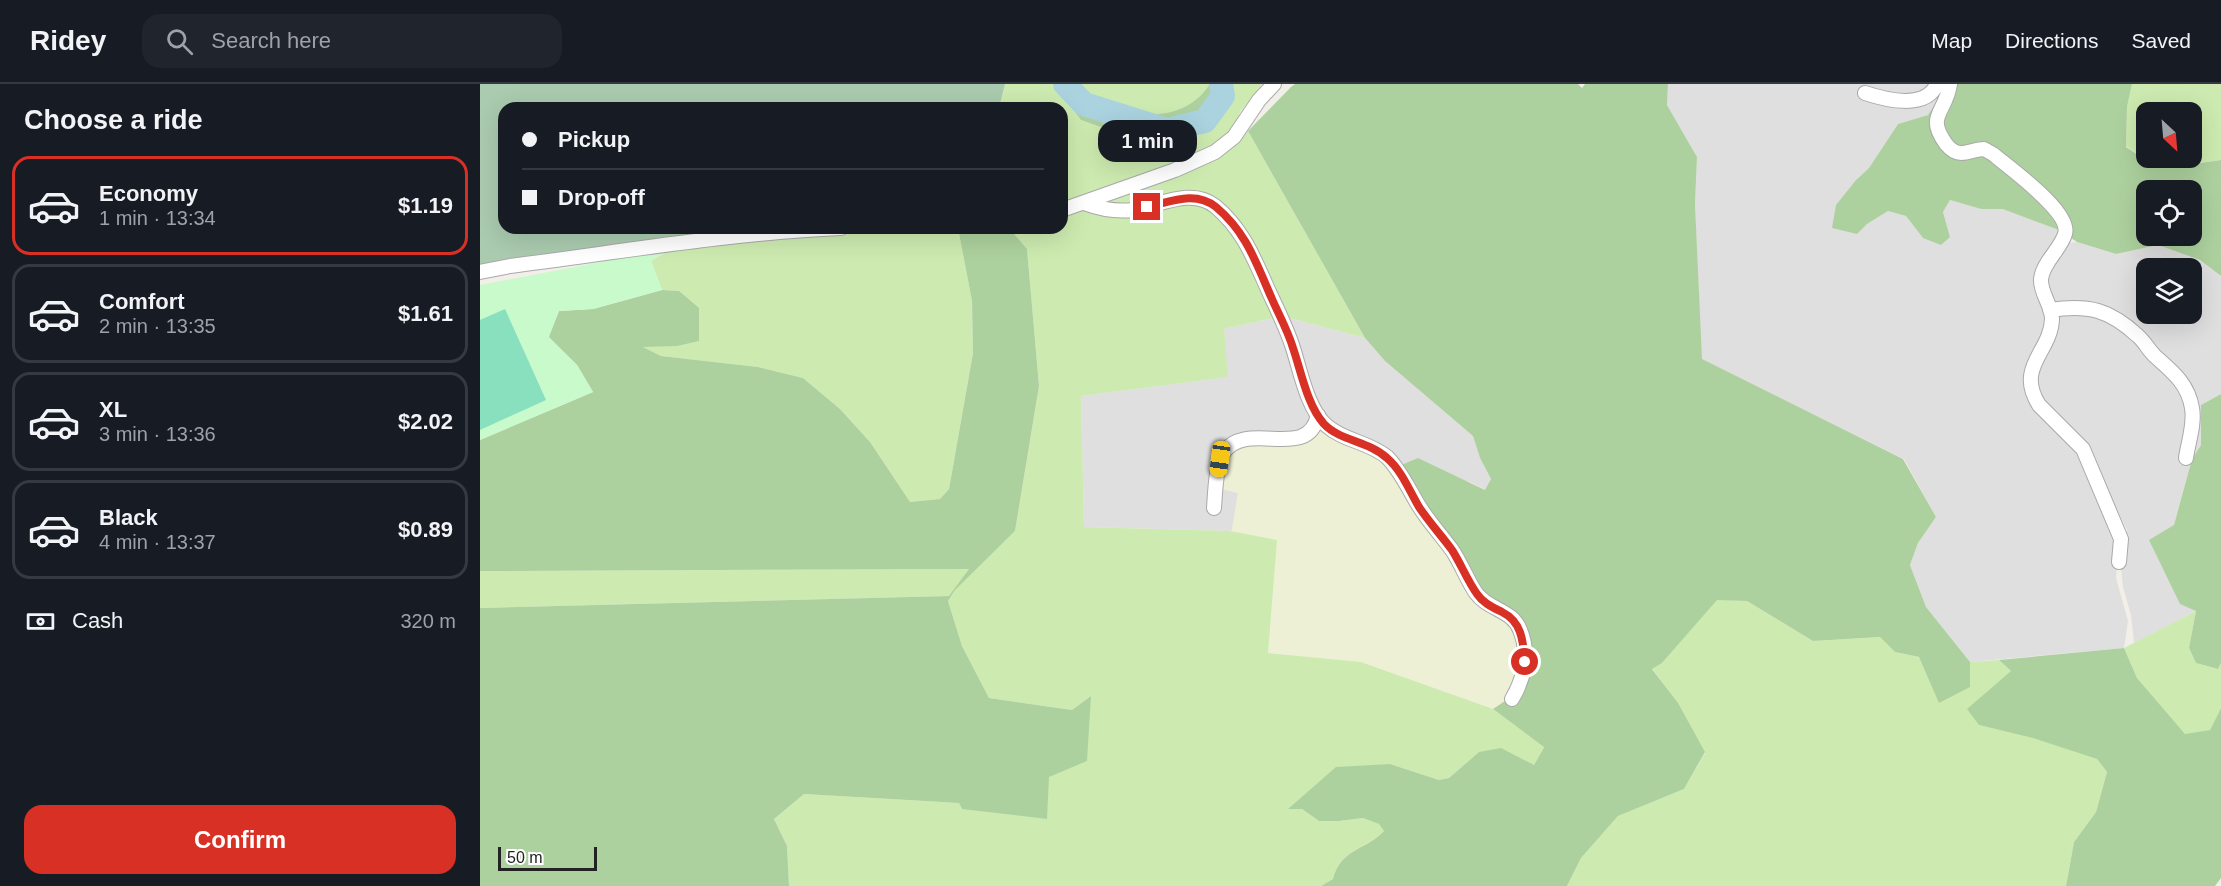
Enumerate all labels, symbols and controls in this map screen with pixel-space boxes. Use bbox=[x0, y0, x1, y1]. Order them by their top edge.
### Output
search box bbox=[142, 14, 562, 68]
text: Ridey bbox=[30, 25, 106, 56]
icon: search bbox=[163, 25, 196, 58]
text: Search here bbox=[211, 28, 331, 53]
text: Map bbox=[1931, 29, 1972, 52]
text: Directions bbox=[2005, 29, 2098, 52]
text: Saved bbox=[2131, 29, 2191, 52]
north arrow bbox=[2136, 102, 2202, 168]
map controls bbox=[2136, 102, 2202, 324]
text: Choose a ride bbox=[24, 105, 203, 135]
callout: 1 min bbox=[1098, 120, 1196, 162]
text: Pickup bbox=[558, 127, 630, 152]
text: 1 min bbox=[1121, 130, 1174, 152]
icon: car bbox=[27, 179, 81, 233]
button: locate bbox=[2136, 180, 2202, 246]
text: Economy bbox=[99, 181, 198, 206]
text: Drop-off bbox=[558, 185, 645, 210]
text: $1.19 bbox=[398, 193, 453, 218]
route end bbox=[1133, 193, 1160, 220]
text: 1 min · 13:34 bbox=[99, 207, 216, 229]
button: layers bbox=[2136, 258, 2202, 324]
icon: car bbox=[27, 287, 81, 341]
text: Comfort bbox=[99, 289, 185, 314]
text: $1.61 bbox=[398, 301, 453, 326]
text: 2 min · 13:35 bbox=[99, 315, 216, 337]
icon: car bbox=[27, 395, 81, 449]
text: XL bbox=[99, 397, 127, 422]
text: $2.02 bbox=[398, 409, 453, 434]
text: 3 min · 13:36 bbox=[99, 423, 216, 445]
car bbox=[1209, 440, 1231, 478]
icon: car bbox=[27, 503, 81, 557]
text: Black bbox=[99, 505, 158, 530]
text: $0.89 bbox=[398, 517, 453, 542]
text: 4 min · 13:37 bbox=[99, 531, 216, 553]
icon: cash bbox=[24, 605, 57, 638]
text: Cash bbox=[72, 608, 123, 633]
text: 320 m bbox=[400, 610, 456, 632]
route start bbox=[1511, 648, 1538, 675]
button: Confirm bbox=[24, 805, 456, 874]
scale bar bbox=[498, 844, 597, 872]
text: 50 m bbox=[507, 849, 543, 866]

